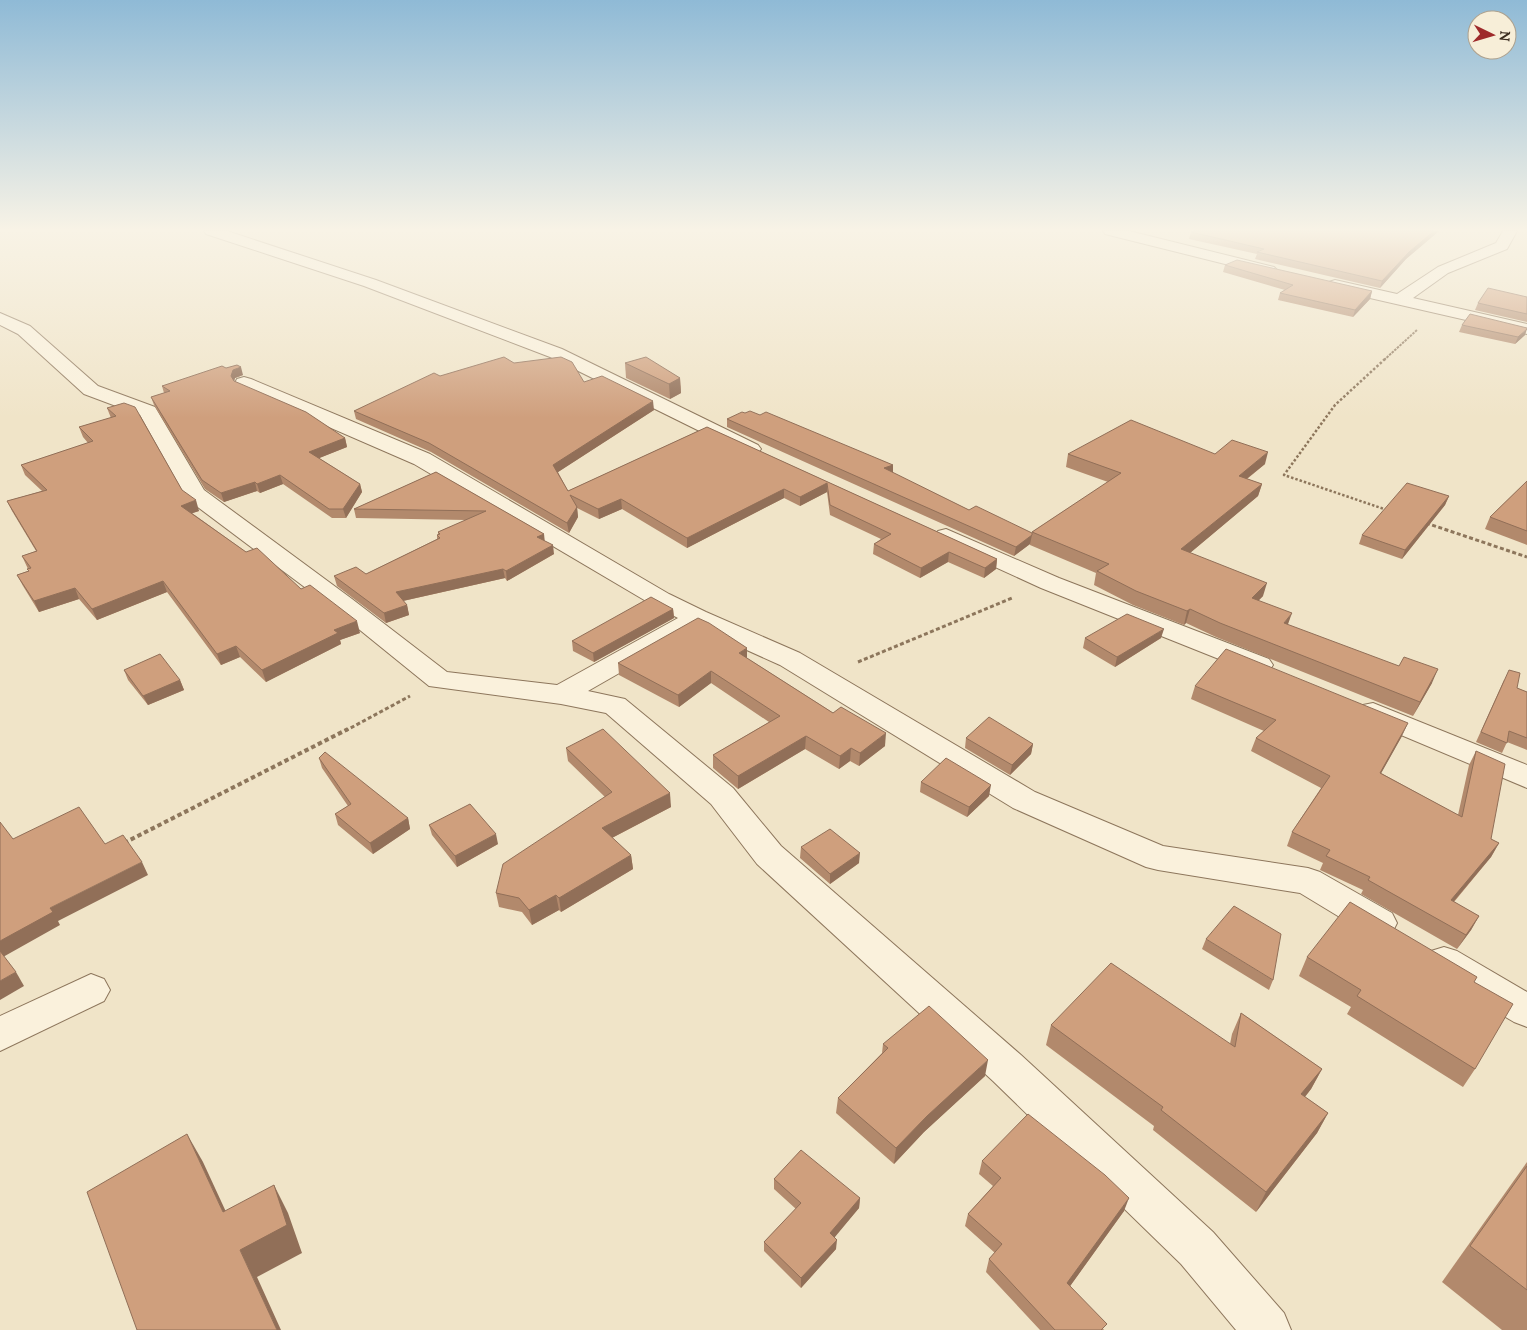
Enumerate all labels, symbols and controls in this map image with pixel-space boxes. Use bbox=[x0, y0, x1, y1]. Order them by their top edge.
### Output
north arrow bbox=[1467, 10, 1517, 60]
text: N bbox=[1495, 30, 1514, 42]

